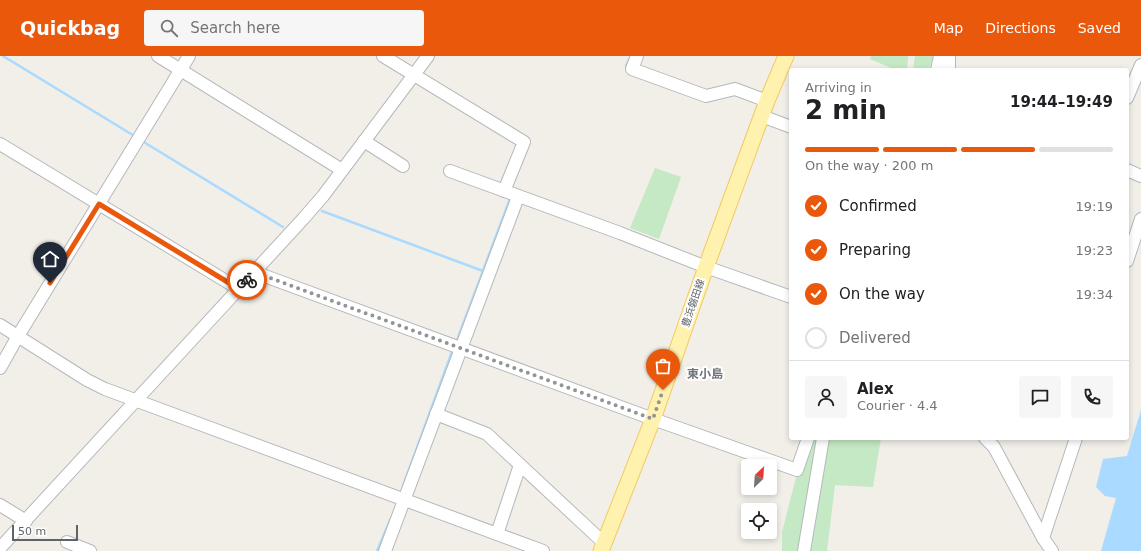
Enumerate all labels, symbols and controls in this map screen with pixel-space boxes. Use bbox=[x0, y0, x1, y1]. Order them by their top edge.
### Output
search box bbox=[144, 10, 424, 46]
text: Quickbag bbox=[20, 17, 120, 39]
icon: search bbox=[158, 17, 180, 39]
text: Search here bbox=[190, 19, 280, 37]
text: Map bbox=[934, 20, 963, 36]
text: Directions bbox=[985, 20, 1056, 36]
text: Saved bbox=[1078, 20, 1121, 36]
text: Arriving in bbox=[805, 80, 872, 95]
text: 19:44–19:49 bbox=[1010, 93, 1113, 111]
text: 2 min bbox=[805, 95, 887, 125]
text: On the way · 200 m bbox=[805, 158, 933, 173]
icon: check bbox=[805, 195, 827, 217]
text: Confirmed bbox=[839, 197, 917, 215]
text: 19:19 bbox=[1076, 199, 1113, 214]
icon: check bbox=[805, 239, 827, 261]
text: Preparing bbox=[839, 241, 911, 259]
pin bbox=[33, 242, 67, 283]
text: 19:23 bbox=[1076, 243, 1113, 258]
icon: home bbox=[39, 248, 61, 270]
courier bbox=[227, 260, 267, 300]
icon: bike bbox=[236, 269, 258, 291]
street label: 豊浜磐田線 bbox=[680, 278, 706, 328]
icon: check bbox=[805, 283, 827, 305]
text: On the way bbox=[839, 285, 925, 303]
text: 19:34 bbox=[1076, 287, 1113, 302]
text: Delivered bbox=[839, 329, 911, 347]
pin bbox=[646, 349, 680, 390]
icon: bag bbox=[652, 355, 674, 377]
district label: 東小島 bbox=[687, 367, 723, 381]
button: person bbox=[805, 376, 847, 418]
button: chat bbox=[1019, 376, 1061, 418]
button: phone bbox=[1071, 376, 1113, 418]
text: Alex bbox=[857, 380, 894, 398]
text: Courier · 4.4 bbox=[857, 398, 938, 413]
north arrow bbox=[741, 459, 777, 495]
map controls bbox=[741, 459, 777, 539]
button: locate bbox=[741, 503, 777, 539]
scale bar bbox=[12, 523, 78, 542]
text: 50 m bbox=[18, 525, 46, 538]

